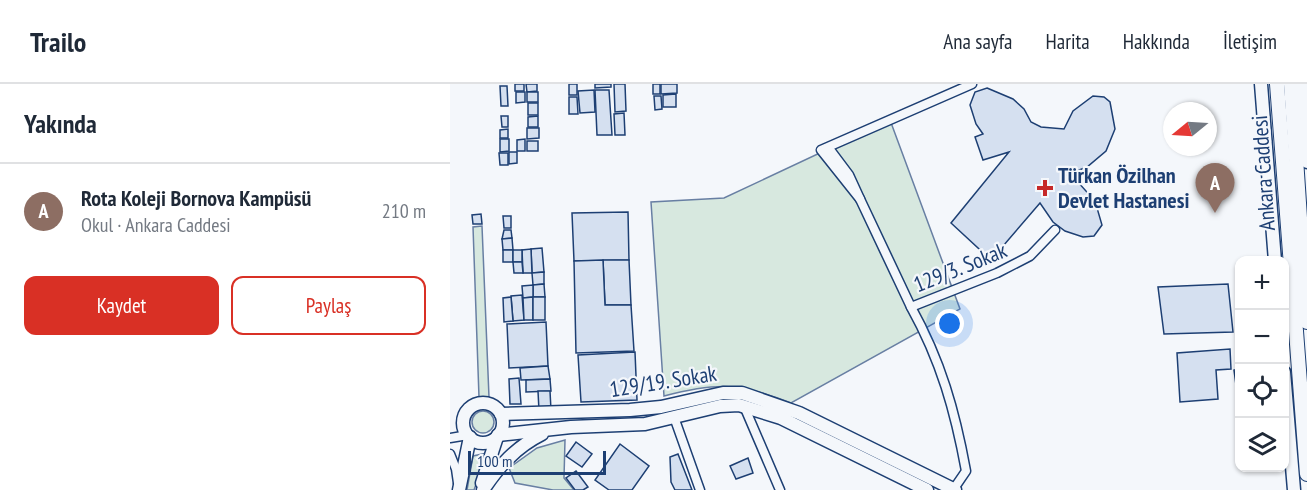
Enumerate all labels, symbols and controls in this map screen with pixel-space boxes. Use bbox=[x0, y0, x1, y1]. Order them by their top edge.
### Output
text: Trailo bbox=[30, 23, 86, 60]
text: Ana sayfa bbox=[943, 28, 1012, 55]
text: Harita bbox=[1045, 28, 1090, 55]
text: Hakkında bbox=[1123, 28, 1190, 55]
text: İletişim bbox=[1223, 28, 1277, 55]
north arrow bbox=[1163, 102, 1217, 156]
text: Yakında bbox=[24, 107, 97, 140]
street label: Ankara Caddesi bbox=[1245, 114, 1281, 232]
place label: Türkan Özilhan Devlet Hastanesi bbox=[1058, 161, 1189, 214]
pin: A bbox=[1196, 164, 1234, 213]
marker: Türkan Özilhan Devlet Hastanesi bbox=[1036, 179, 1054, 197]
text: Rota Koleji Bornova Kampüsü bbox=[81, 184, 311, 212]
text: A bbox=[38, 198, 49, 224]
text: 210 m bbox=[382, 198, 426, 224]
text: Okul · Ankara Caddesi bbox=[81, 212, 231, 238]
street label: 129/3. Sokak bbox=[909, 235, 1011, 298]
map controls bbox=[1235, 256, 1289, 472]
button: + bbox=[1235, 256, 1289, 310]
button: Kaydet bbox=[24, 276, 219, 335]
button: Paylaş bbox=[231, 276, 426, 335]
your location bbox=[935, 309, 964, 338]
button: − bbox=[1235, 310, 1289, 364]
street label: 129/19. Sokak bbox=[608, 359, 719, 403]
button: locate bbox=[1235, 364, 1289, 418]
button: layers bbox=[1235, 418, 1289, 472]
scale bar bbox=[468, 448, 606, 476]
text: 100 m bbox=[477, 451, 512, 471]

